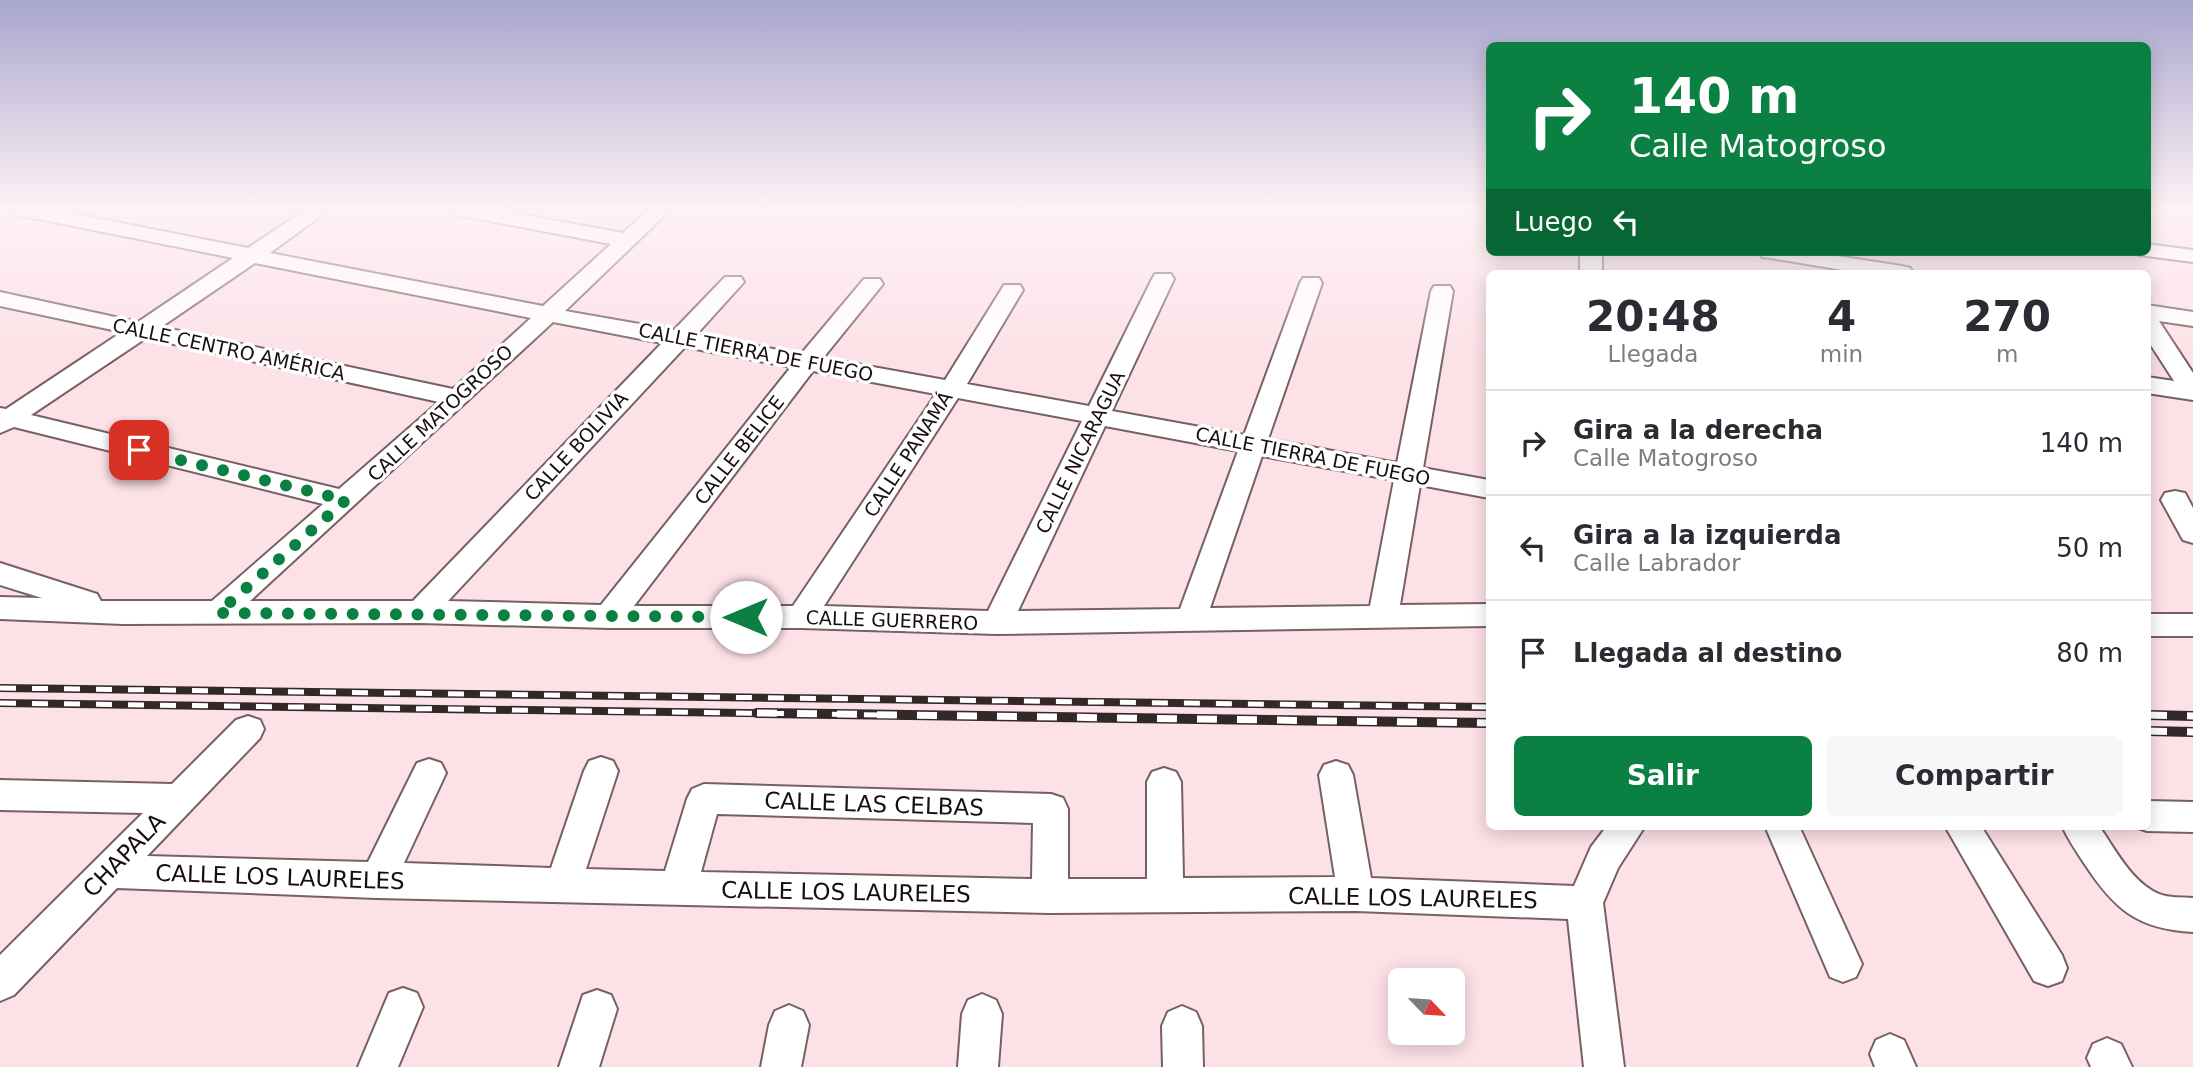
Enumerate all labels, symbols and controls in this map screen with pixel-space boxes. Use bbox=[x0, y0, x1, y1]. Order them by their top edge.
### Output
text: 140 m bbox=[1629, 68, 1799, 125]
icon: right bbox=[1514, 70, 1605, 161]
text: Calle Matogroso bbox=[1629, 127, 1887, 165]
icon: left bbox=[1607, 203, 1645, 241]
text: Luego bbox=[1514, 207, 1593, 237]
text: 20:48 bbox=[1586, 292, 1720, 341]
text: 4 bbox=[1827, 292, 1856, 341]
text: 270 bbox=[1963, 292, 2051, 341]
street label: CALLE CENTRO AMÉRICA bbox=[111, 314, 347, 384]
street label: CALLE TIERRA DE FUEGO bbox=[637, 318, 875, 386]
street label: CALLE MATOGROSO bbox=[363, 340, 517, 486]
text: Llegada bbox=[1608, 341, 1698, 367]
text: min bbox=[1820, 341, 1863, 367]
text: m bbox=[1996, 341, 2018, 367]
street label: CALLE NICARAGUA bbox=[1031, 367, 1129, 537]
street label: CALLE BOLIVIA bbox=[520, 387, 632, 505]
street label: CALLE PANAMÁ bbox=[859, 387, 957, 521]
street label: CALLE BELICE bbox=[690, 391, 788, 509]
text: Gira a la derecha bbox=[1573, 415, 1823, 445]
pin bbox=[109, 420, 169, 480]
street label: CALLE TIERRA DE FUEGO bbox=[1194, 422, 1432, 490]
icon: right bbox=[1514, 424, 1552, 462]
text: 140 m bbox=[2040, 428, 2123, 458]
icon: arrive bbox=[120, 431, 158, 469]
text: Calle Matogroso bbox=[1573, 445, 1758, 471]
text: Gira a la izquierda bbox=[1573, 520, 1841, 550]
icon: left bbox=[1514, 529, 1552, 567]
text: 50 m bbox=[2056, 533, 2123, 563]
text: Calle Labrador bbox=[1573, 550, 1741, 576]
position arrow bbox=[709, 580, 783, 654]
street label: CALLE GUERRERO bbox=[805, 606, 979, 634]
icon: arrive bbox=[1514, 634, 1552, 672]
text: Llegada al destino bbox=[1573, 638, 1842, 668]
text: 80 m bbox=[2056, 638, 2123, 668]
button: Salir bbox=[1514, 736, 1812, 816]
button: Compartir bbox=[1826, 736, 2123, 816]
street label: CALLE LAS CELBAS bbox=[764, 787, 984, 821]
street label: CHAPALA bbox=[78, 808, 170, 902]
street label: CALLE LOS LAURELES bbox=[155, 860, 405, 894]
street label: CALLE LOS LAURELES bbox=[721, 877, 971, 907]
street label: CALLE LOS LAURELES bbox=[1288, 883, 1538, 913]
north arrow bbox=[1388, 968, 1465, 1045]
map controls bbox=[1388, 968, 1465, 1045]

